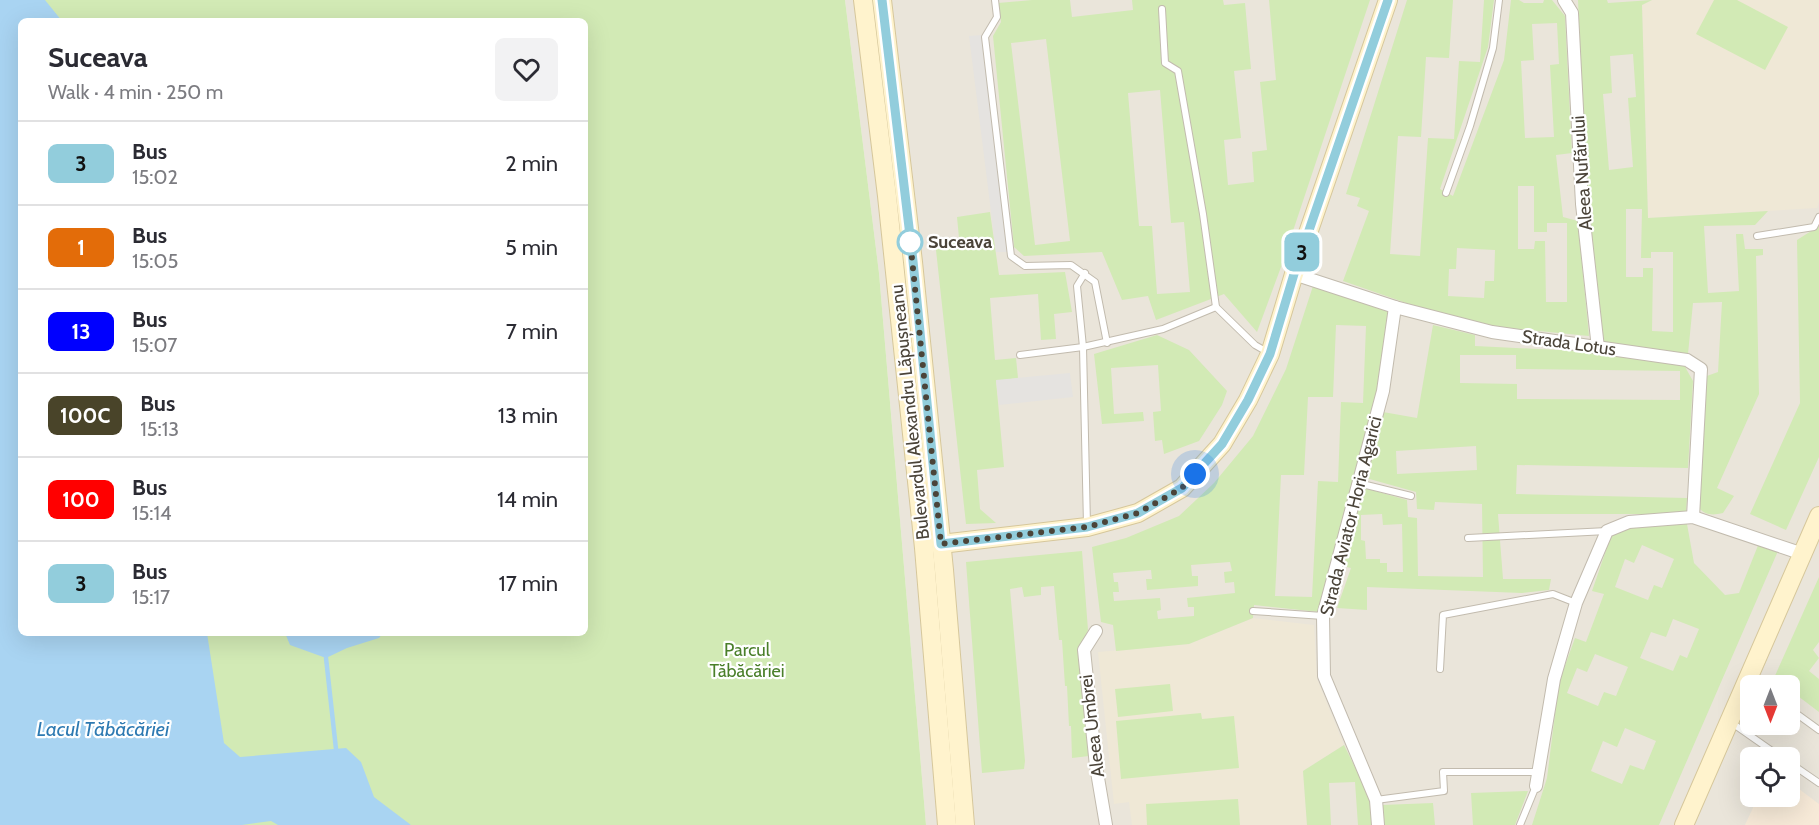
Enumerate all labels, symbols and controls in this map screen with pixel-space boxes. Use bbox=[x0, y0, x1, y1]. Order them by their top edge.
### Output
button: heart bbox=[495, 38, 558, 101]
text: Suceava bbox=[48, 40, 148, 74]
text: Walk · 4 min · 250 m bbox=[48, 80, 223, 104]
street label: Aleea Nufărului bbox=[1567, 115, 1597, 231]
text: Bus bbox=[132, 138, 167, 165]
text: 2 min bbox=[505, 150, 558, 177]
text: 3 bbox=[75, 151, 87, 176]
text: 15:02 bbox=[132, 165, 178, 189]
text: Bus bbox=[132, 222, 167, 249]
marker: Suceava bbox=[897, 229, 923, 255]
place label: Suceava bbox=[928, 231, 992, 253]
line badge: 3 bbox=[1282, 232, 1322, 272]
text: 5 min bbox=[505, 234, 558, 261]
text: 1 bbox=[77, 235, 85, 260]
text: 3 bbox=[1296, 240, 1308, 265]
text: 15:05 bbox=[132, 249, 178, 273]
street label: Bulevardul Alexandru Lăpușneanu bbox=[886, 283, 935, 541]
text: Bus bbox=[132, 306, 167, 333]
text: 7 min bbox=[506, 318, 558, 345]
text: 13 bbox=[71, 319, 91, 344]
street label: Strada Lotus bbox=[1521, 326, 1617, 360]
text: 15:07 bbox=[132, 333, 177, 357]
text: Bus bbox=[140, 390, 175, 417]
text: 13 min bbox=[498, 402, 558, 429]
text: 100C bbox=[60, 403, 110, 428]
street label: Strada Aviator Horia Agarici bbox=[1316, 414, 1386, 618]
text: 15:13 bbox=[140, 417, 179, 441]
your location bbox=[1180, 459, 1210, 489]
text: Bus bbox=[132, 474, 167, 501]
text: 14 min bbox=[497, 486, 558, 513]
text: 100 bbox=[62, 487, 100, 512]
text: 15:14 bbox=[132, 501, 172, 525]
text: Bus bbox=[132, 558, 167, 585]
text: 17 min bbox=[499, 570, 558, 597]
text: 3 bbox=[75, 571, 87, 596]
text: 15:17 bbox=[132, 585, 170, 609]
park label: Parcul Tăbăcăriei bbox=[709, 639, 785, 682]
street label: Aleea Umbrei bbox=[1075, 673, 1109, 779]
north arrow bbox=[1740, 675, 1800, 735]
map controls bbox=[1740, 675, 1800, 807]
water label: Lacul Tăbăcăriei bbox=[37, 717, 170, 741]
button: locate bbox=[1740, 747, 1800, 807]

